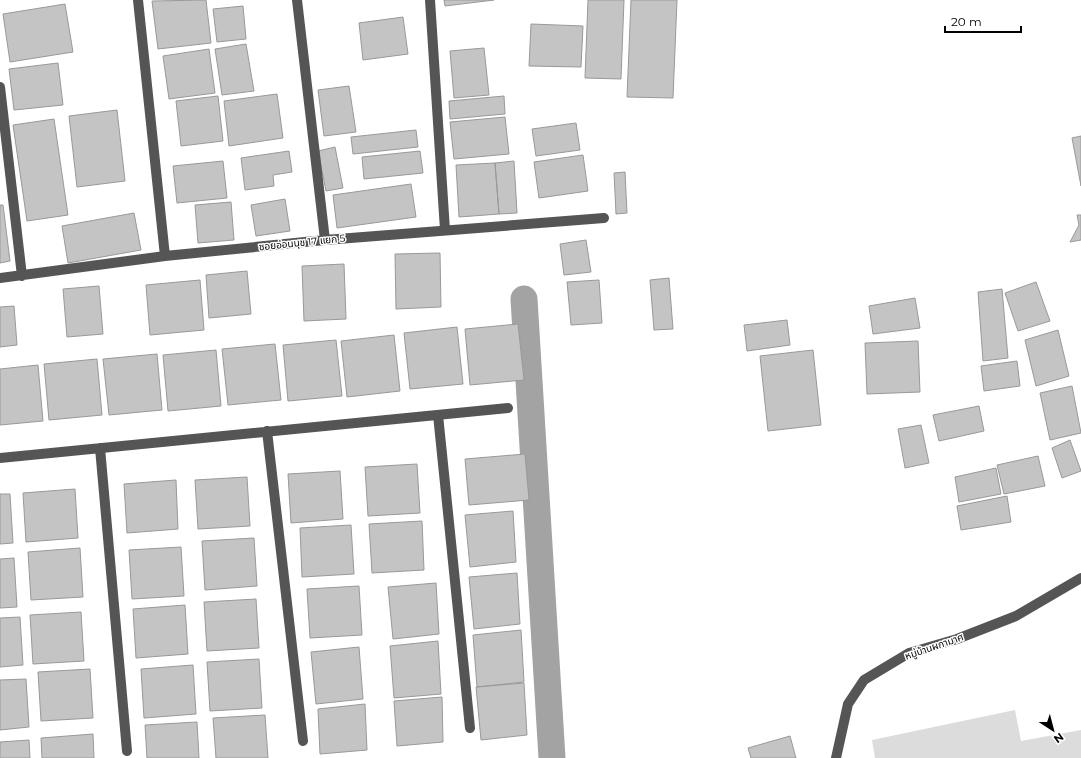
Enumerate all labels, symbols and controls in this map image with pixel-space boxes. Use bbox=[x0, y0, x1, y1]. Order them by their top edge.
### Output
scale bar bbox=[945, 8, 1021, 34]
text: 20 m bbox=[951, 14, 982, 29]
street label: ซอยอ่อนนุช 17 แยก 5 bbox=[258, 231, 346, 253]
street label: หมู่บ้านผกามาศ bbox=[903, 630, 965, 663]
north arrow bbox=[1033, 710, 1073, 750]
text: N bbox=[1051, 730, 1067, 746]

